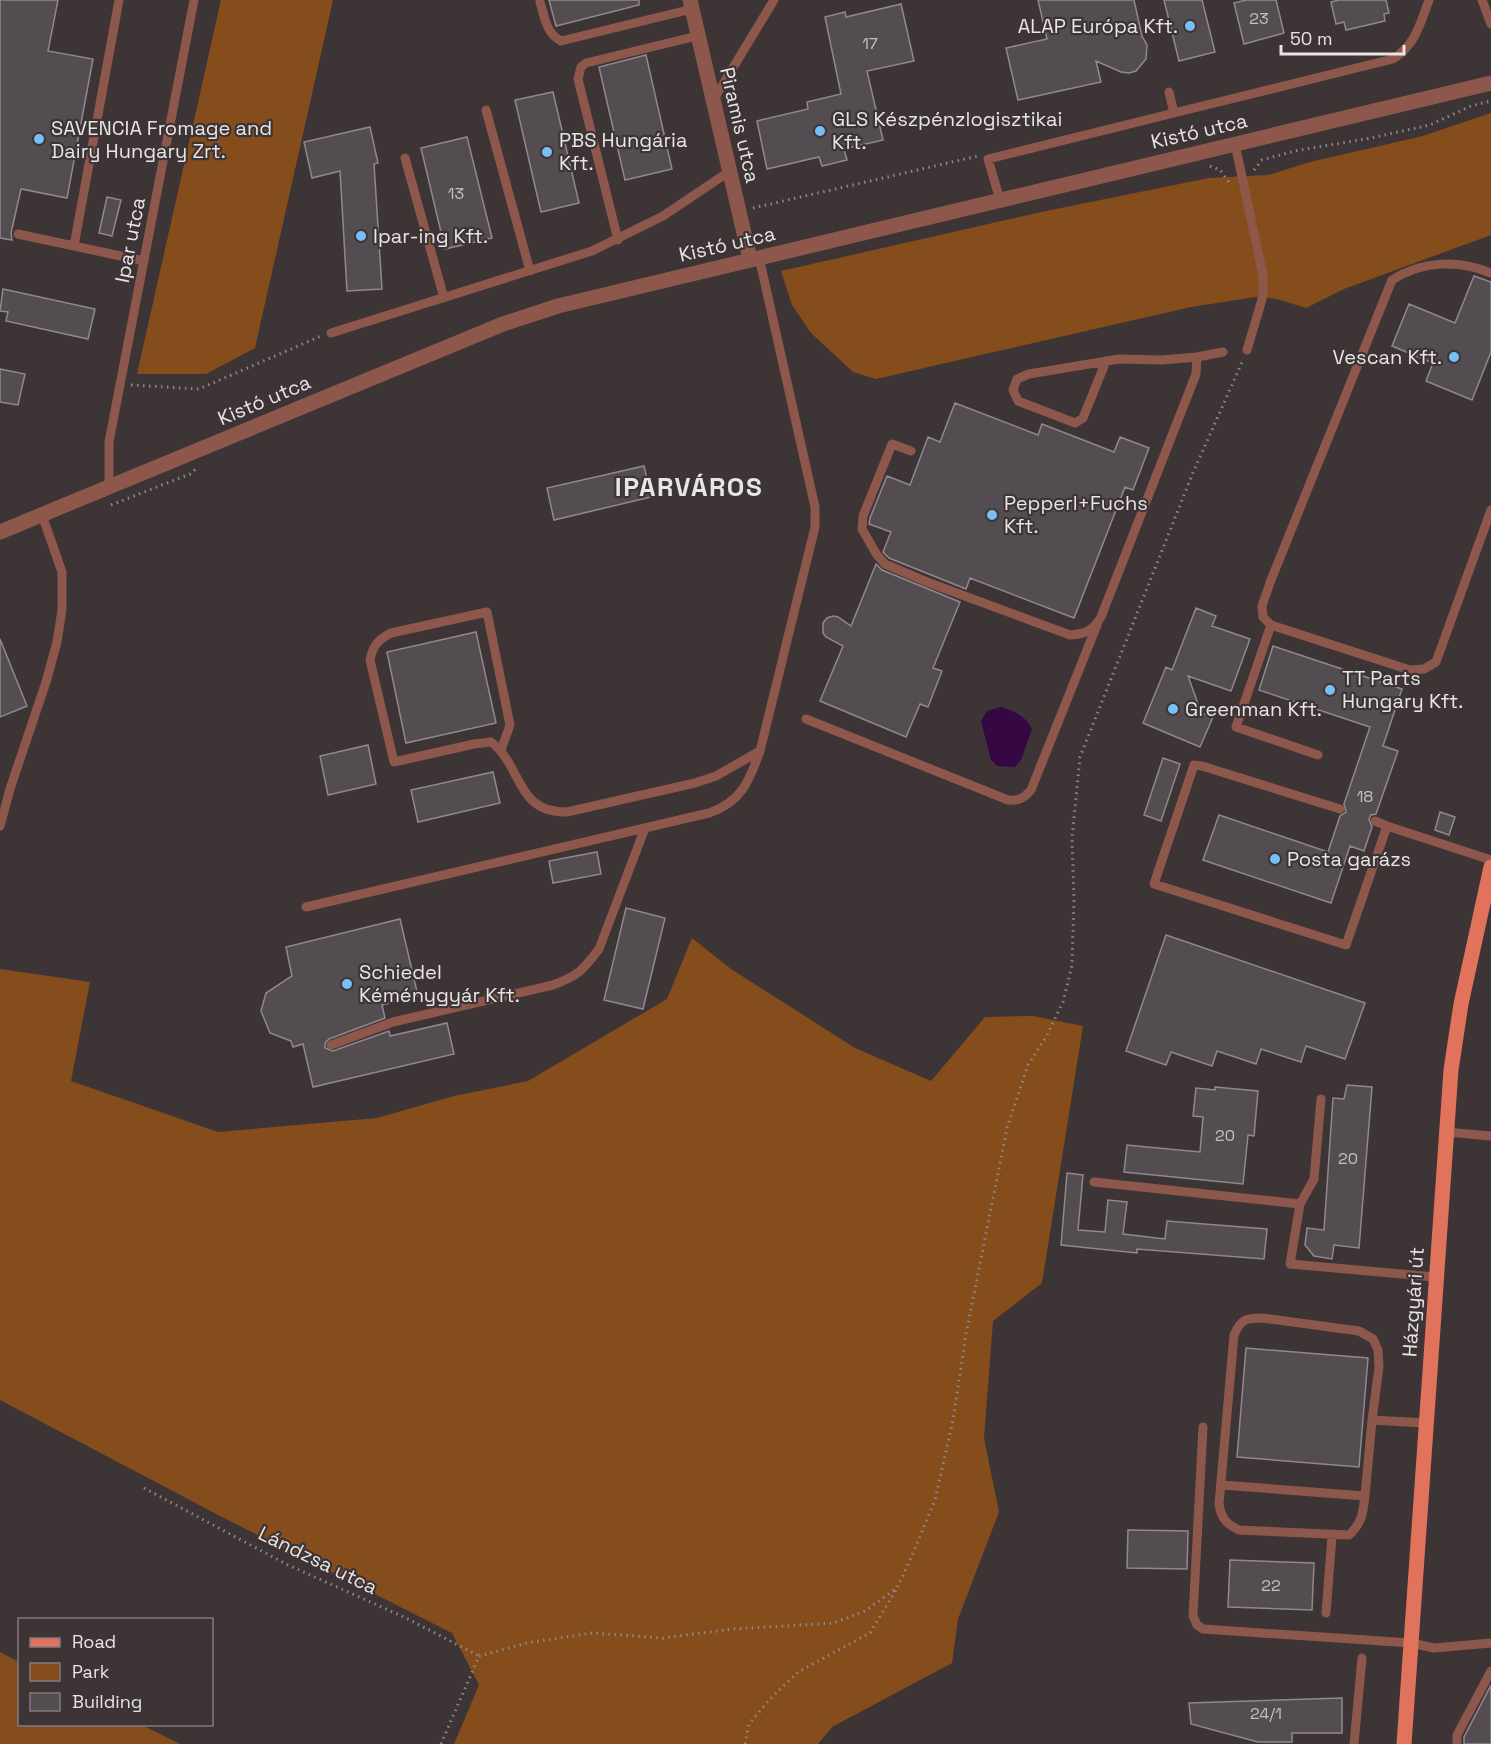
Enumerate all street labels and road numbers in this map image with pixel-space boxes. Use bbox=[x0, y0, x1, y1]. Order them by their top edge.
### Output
street label: Piramis utca bbox=[714, 65, 766, 185]
street label: Kistó utca bbox=[1148, 107, 1250, 155]
street label: Ipar utca bbox=[109, 195, 151, 285]
street label: Kistó utca bbox=[676, 220, 778, 268]
street label: Kistó utca bbox=[214, 369, 314, 431]
street label: Házgyári út bbox=[1396, 1246, 1430, 1358]
street label: Lándzsa utca bbox=[254, 1520, 382, 1600]

